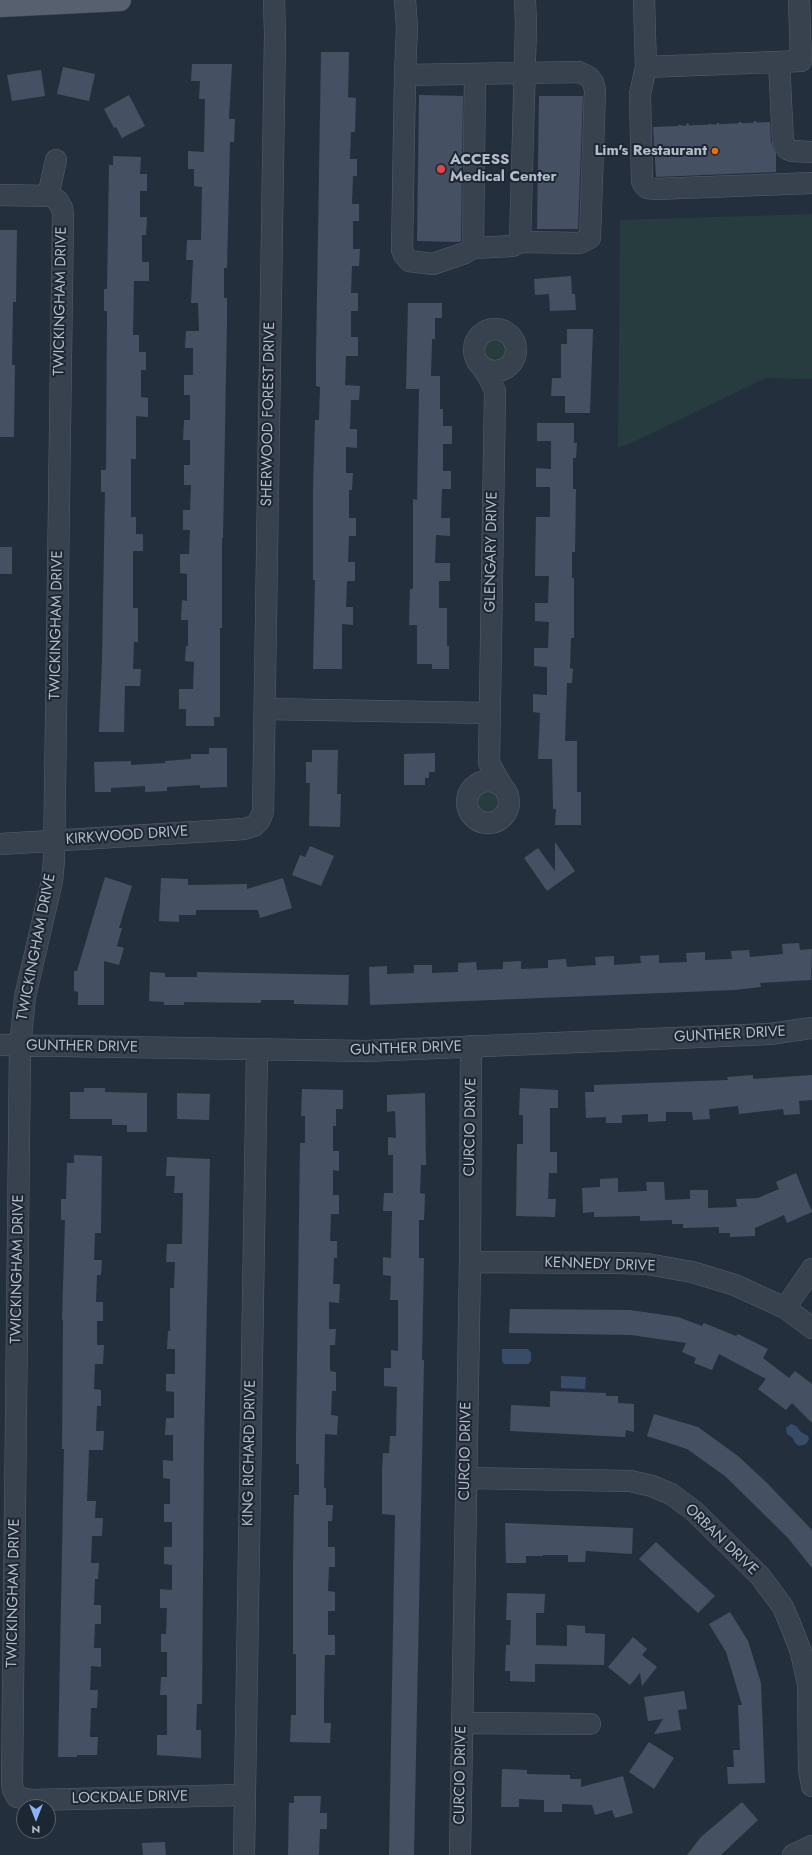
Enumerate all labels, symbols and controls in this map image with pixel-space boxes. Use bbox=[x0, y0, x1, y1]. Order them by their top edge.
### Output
place label: Lim's Restaurant bbox=[594, 142, 707, 160]
marker: Lim's Restaurant bbox=[710, 146, 720, 156]
place label: ACCESS Medical Center bbox=[450, 151, 557, 186]
marker: ACCESS Medical Center bbox=[435, 163, 447, 175]
street label: TWICKINGHAM DRIVE bbox=[51, 226, 71, 376]
street label: SHERWOOD FOREST DRIVE bbox=[258, 321, 280, 507]
street label: GLENGARY DRIVE bbox=[482, 491, 502, 613]
street label: TWICKINGHAM DRIVE bbox=[47, 550, 67, 700]
street label: KIRKWOOD DRIVE bbox=[65, 823, 189, 849]
street label: TWICKINGHAM DRIVE bbox=[14, 872, 60, 1022]
street label: GUNTHER DRIVE bbox=[674, 1023, 786, 1047]
street label: GUNTHER DRIVE bbox=[26, 1037, 138, 1057]
street label: GUNTHER DRIVE bbox=[350, 1038, 462, 1060]
street label: CURCIO DRIVE bbox=[461, 1077, 481, 1177]
street label: TWICKINGHAM DRIVE bbox=[8, 1194, 28, 1344]
street label: KENNEDY DRIVE bbox=[544, 1254, 656, 1276]
street label: KING RICHARD DRIVE bbox=[240, 1380, 260, 1526]
street label: CURCIO DRIVE bbox=[456, 1401, 476, 1501]
street label: ORBAN DRIVE bbox=[681, 1501, 761, 1579]
street label: TWICKINGHAM DRIVE bbox=[4, 1518, 24, 1668]
street label: CURCIO DRIVE bbox=[451, 1725, 471, 1825]
street label: LOCKDALE DRIVE bbox=[72, 1788, 188, 1808]
north arrow bbox=[16, 1799, 56, 1839]
text: N bbox=[32, 1822, 40, 1838]

